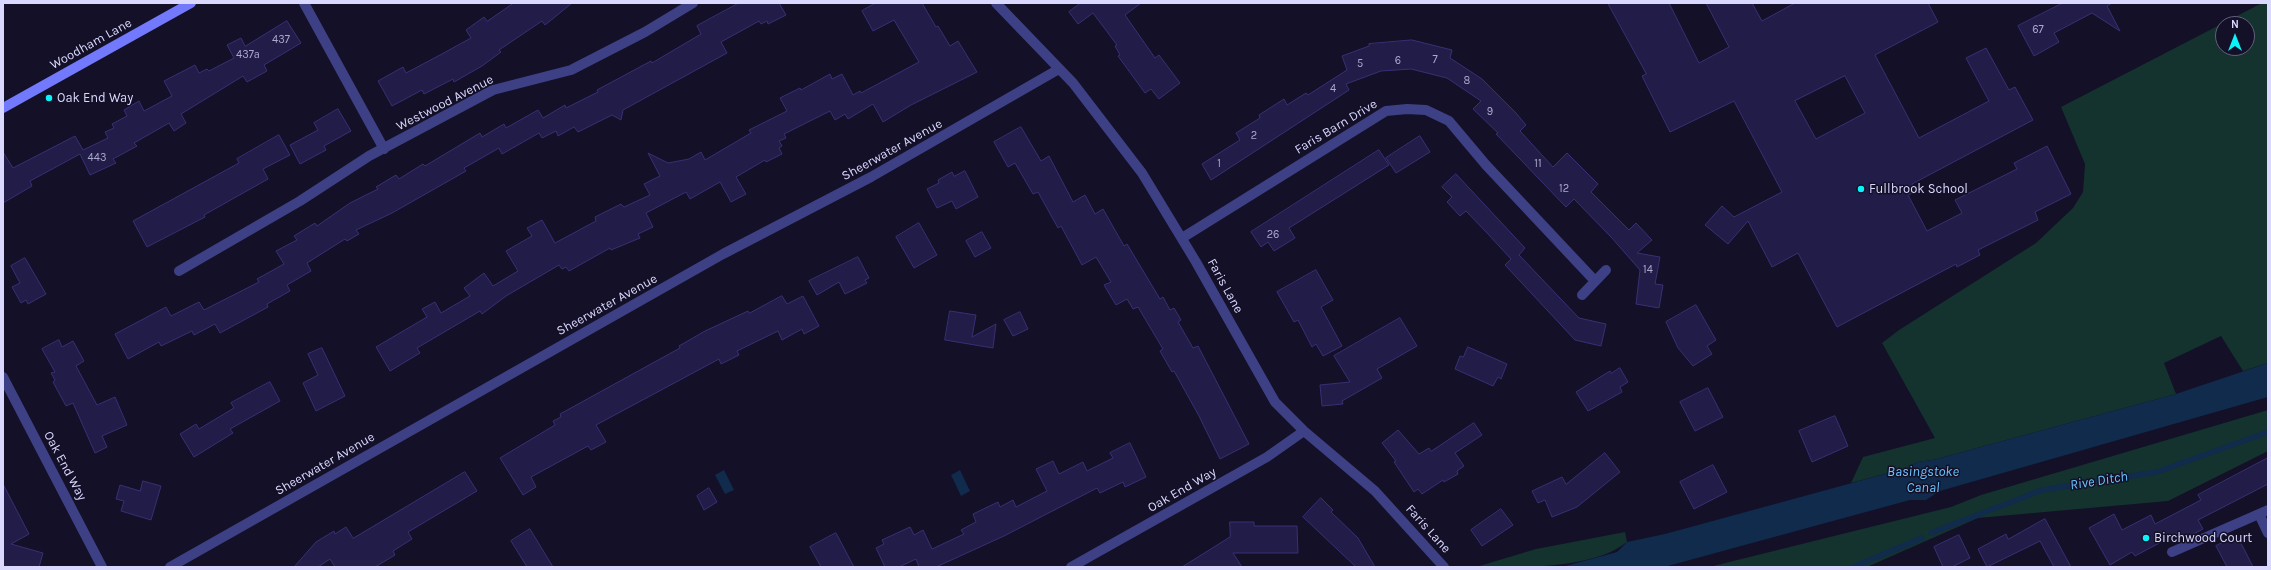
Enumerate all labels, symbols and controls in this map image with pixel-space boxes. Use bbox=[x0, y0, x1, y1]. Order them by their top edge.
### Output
street label: Woodham Lane bbox=[47, 15, 135, 73]
north arrow bbox=[2215, 16, 2255, 56]
text: N bbox=[2231, 18, 2239, 31]
house number: 67 bbox=[2032, 23, 2044, 37]
house number: 437 bbox=[272, 33, 290, 47]
house number: 437a bbox=[236, 48, 260, 62]
house number: 7 bbox=[1432, 53, 1438, 67]
house number: 6 bbox=[1395, 54, 1401, 68]
house number: 5 bbox=[1357, 57, 1363, 71]
street label: Westwood Avenue bbox=[394, 72, 496, 134]
house number: 8 bbox=[1464, 74, 1470, 88]
house number: 4 bbox=[1330, 82, 1336, 96]
place label: Oak End Way bbox=[57, 90, 133, 106]
marker: Oak End Way bbox=[44, 93, 54, 103]
street label: Faris Barn Drive bbox=[1292, 96, 1380, 158]
house number: 9 bbox=[1487, 105, 1493, 119]
street label: Sheerwater Avenue bbox=[839, 116, 945, 184]
house number: 2 bbox=[1251, 129, 1257, 143]
house number: 443 bbox=[88, 151, 106, 165]
house number: 1 bbox=[1217, 157, 1221, 171]
house number: 11 bbox=[1534, 157, 1542, 171]
place label: Fullbrook School bbox=[1869, 181, 1968, 197]
house number: 12 bbox=[1559, 182, 1569, 196]
marker: Fullbrook School bbox=[1856, 184, 1866, 194]
house number: 26 bbox=[1267, 228, 1279, 242]
street label: Faris Lane bbox=[1204, 256, 1246, 316]
house number: 14 bbox=[1643, 263, 1653, 277]
street label: Sheerwater Avenue bbox=[554, 271, 660, 339]
street label: Oak End Way bbox=[40, 429, 90, 503]
street label: Sheerwater Avenue bbox=[272, 429, 378, 499]
street label: Oak End Way bbox=[1145, 464, 1219, 516]
water label: Basingstoke Canal bbox=[1887, 464, 1959, 496]
water label: Rive Ditch bbox=[2069, 468, 2129, 494]
street label: Faris Lane bbox=[1402, 502, 1454, 556]
place label: Birchwood Court bbox=[2154, 530, 2252, 546]
marker: Birchwood Court bbox=[2141, 533, 2151, 543]

